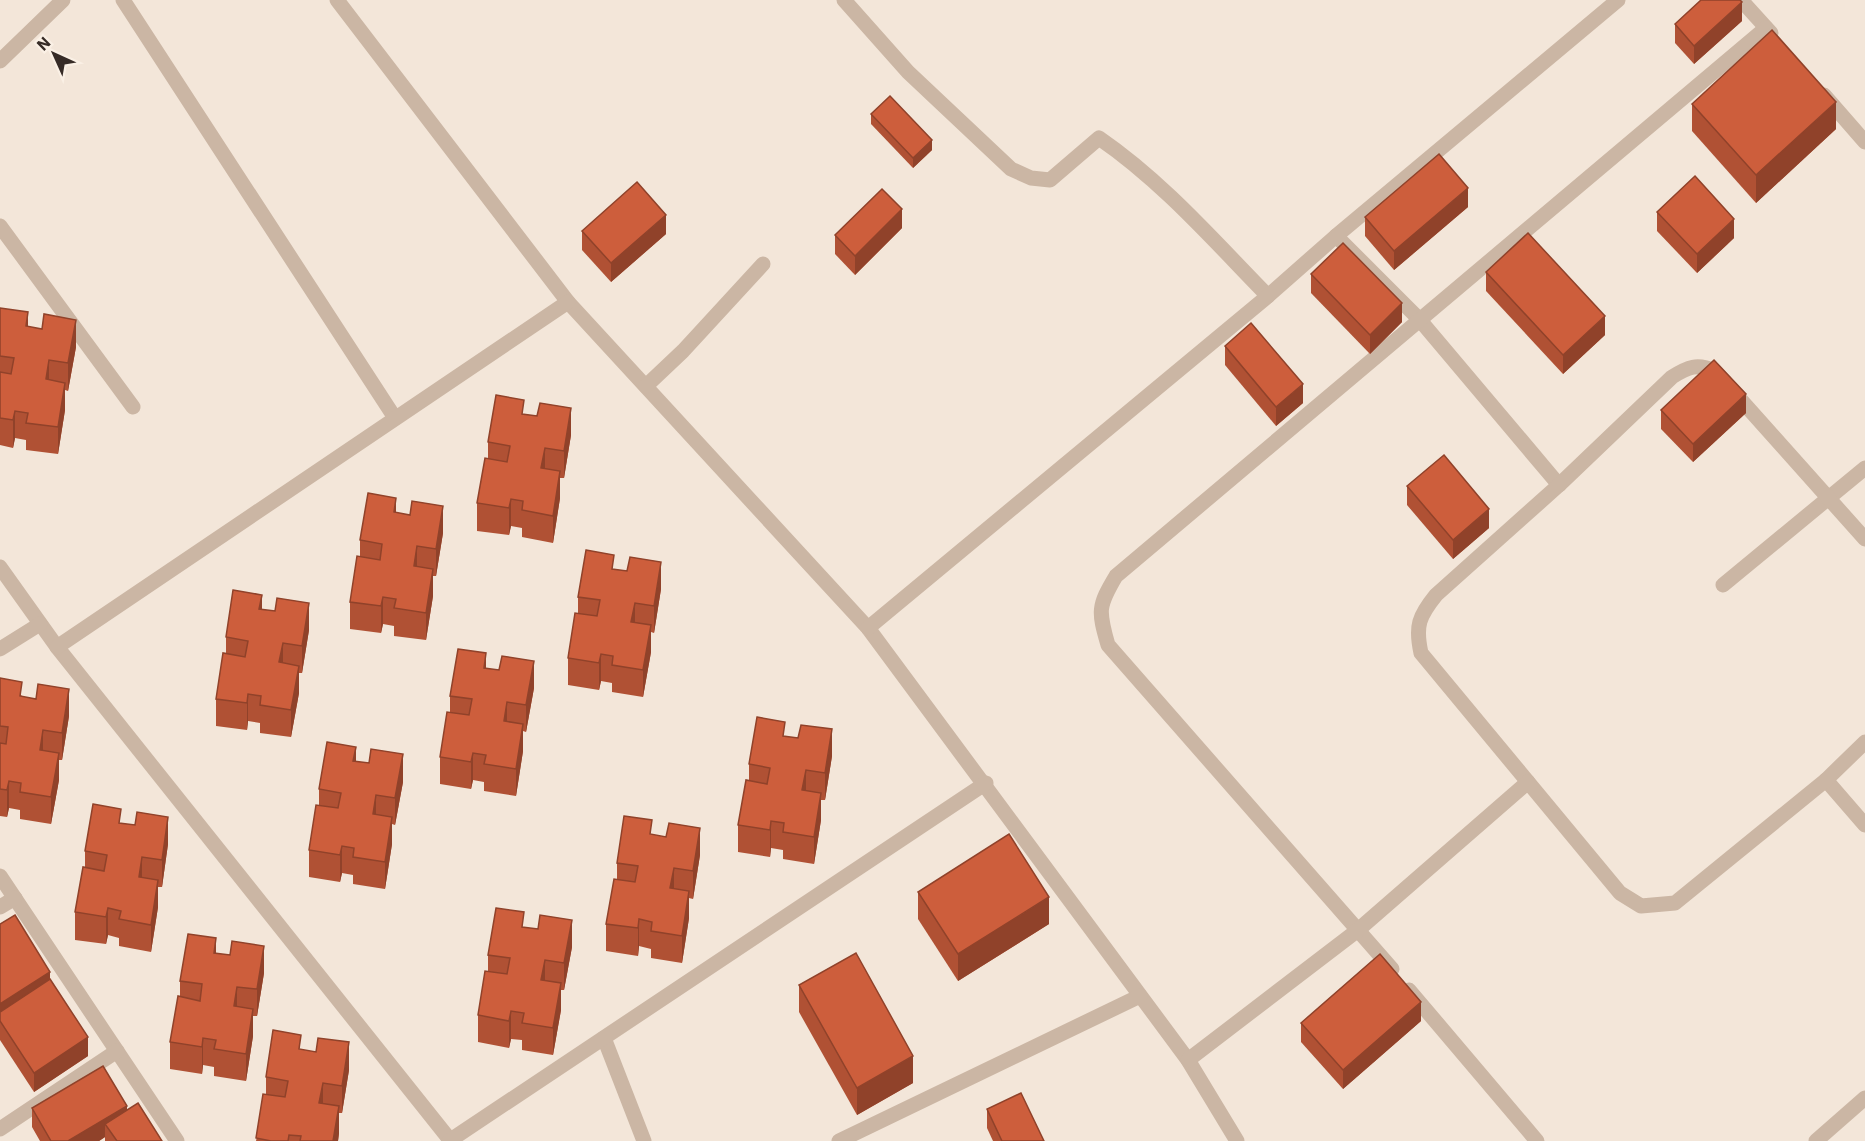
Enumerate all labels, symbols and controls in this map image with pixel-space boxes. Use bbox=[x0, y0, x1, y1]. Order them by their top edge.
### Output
north arrow bbox=[24, 24, 84, 84]
text: N bbox=[32, 32, 55, 55]

